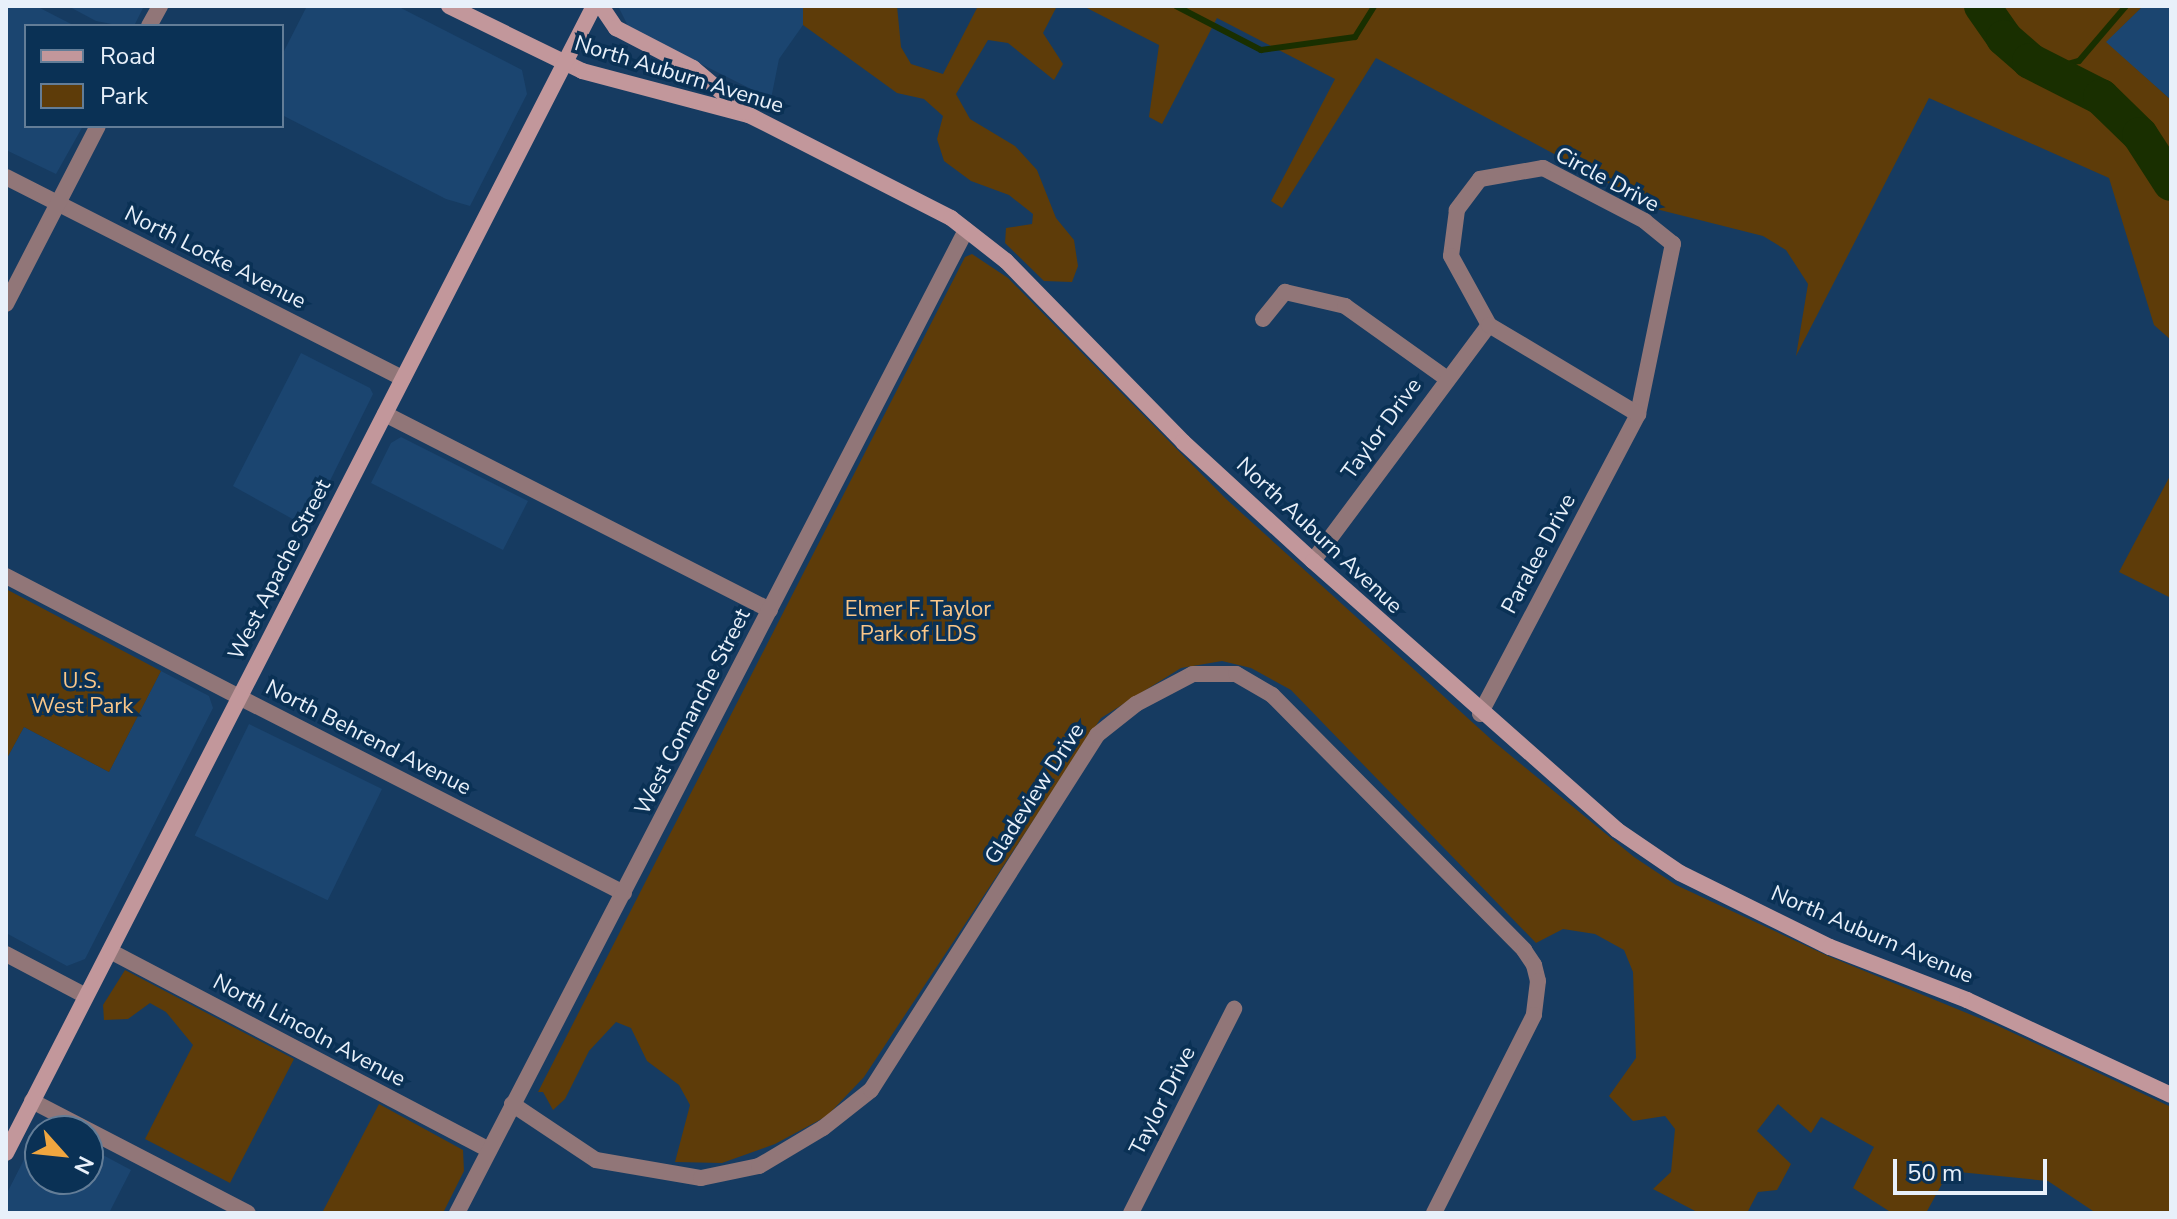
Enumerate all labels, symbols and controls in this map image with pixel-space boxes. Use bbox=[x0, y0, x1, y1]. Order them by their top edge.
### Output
legend bbox=[24, 24, 284, 128]
street label: North Auburn Avenue bbox=[571, 31, 787, 119]
text: Road bbox=[100, 40, 156, 72]
text: Park bbox=[100, 80, 148, 112]
street label: Circle Drive bbox=[1551, 142, 1663, 218]
street label: North Locke Avenue bbox=[120, 201, 310, 315]
street label: Taylor Drive bbox=[1336, 373, 1428, 485]
street label: North Auburn Avenue bbox=[1231, 452, 1407, 620]
street label: West Apache Street bbox=[223, 475, 337, 665]
street label: Paralee Drive bbox=[1496, 489, 1582, 619]
park label: Elmer F. Taylor Park of LDS bbox=[845, 596, 991, 648]
street label: West Comanche Street bbox=[630, 605, 756, 819]
park label: U.S. West Park bbox=[31, 668, 133, 720]
street label: North Behrend Avenue bbox=[261, 675, 475, 801]
street label: Gladeview Drive bbox=[980, 719, 1090, 869]
street label: North Auburn Avenue bbox=[1767, 880, 1977, 990]
street label: North Lincoln Avenue bbox=[208, 969, 410, 1093]
street label: Taylor Drive bbox=[1124, 1042, 1202, 1160]
north arrow bbox=[24, 1115, 104, 1195]
scale bar bbox=[1897, 1143, 2051, 1193]
text: N bbox=[66, 1151, 101, 1179]
text: 50 m bbox=[1907, 1157, 1963, 1189]

